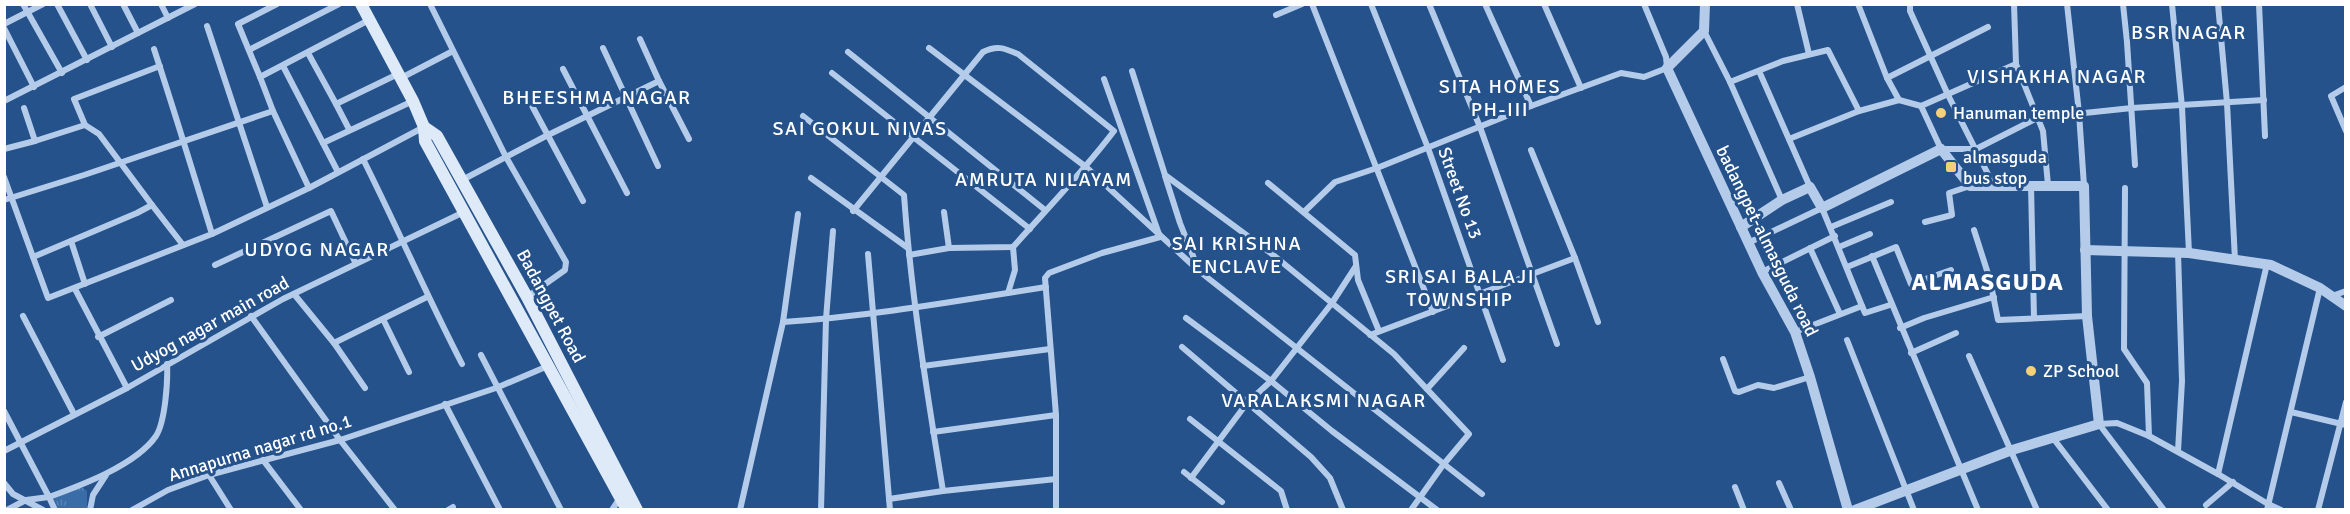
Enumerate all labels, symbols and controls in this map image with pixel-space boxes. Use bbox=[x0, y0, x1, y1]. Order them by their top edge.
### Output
district label: BSR NAGAR bbox=[2131, 20, 2247, 45]
district label: VISHAKHA NAGAR bbox=[1967, 64, 2147, 89]
district label: SITA HOMES PH-III bbox=[1439, 74, 1561, 122]
district label: BHEESHMA NAGAR bbox=[502, 85, 692, 110]
place label: Hanuman temple bbox=[1953, 102, 2084, 124]
marker: Hanuman temple bbox=[1934, 106, 1948, 120]
district label: SAI GOKUL NIVAS bbox=[772, 116, 948, 141]
street label: badangpet-almasguda road bbox=[1711, 142, 1823, 340]
street label: Street No 13 bbox=[1433, 144, 1487, 242]
place label: almasguda bus stop bbox=[1963, 146, 2047, 189]
marker: almasguda bus stop bbox=[1944, 160, 1958, 174]
district label: AMRUTA NILAYAM bbox=[955, 167, 1133, 192]
district label: SAI KRISHNA ENCLAVE bbox=[1172, 231, 1302, 279]
district label: UDYOG NAGAR bbox=[244, 237, 390, 262]
street label: Badangpet Road bbox=[512, 246, 590, 366]
district label: SRI SAI BALAJI TOWNSHIP bbox=[1385, 264, 1535, 312]
district label: ALMASGUDA bbox=[1912, 267, 2064, 297]
street label: Udyog nagar main road bbox=[127, 271, 293, 377]
place label: ZP School bbox=[2043, 360, 2120, 382]
marker: ZP School bbox=[2024, 364, 2038, 378]
district label: VARALAKSMI NAGAR bbox=[1221, 388, 1427, 413]
street label: Annapurna nagar rd no.1 bbox=[166, 410, 354, 486]

